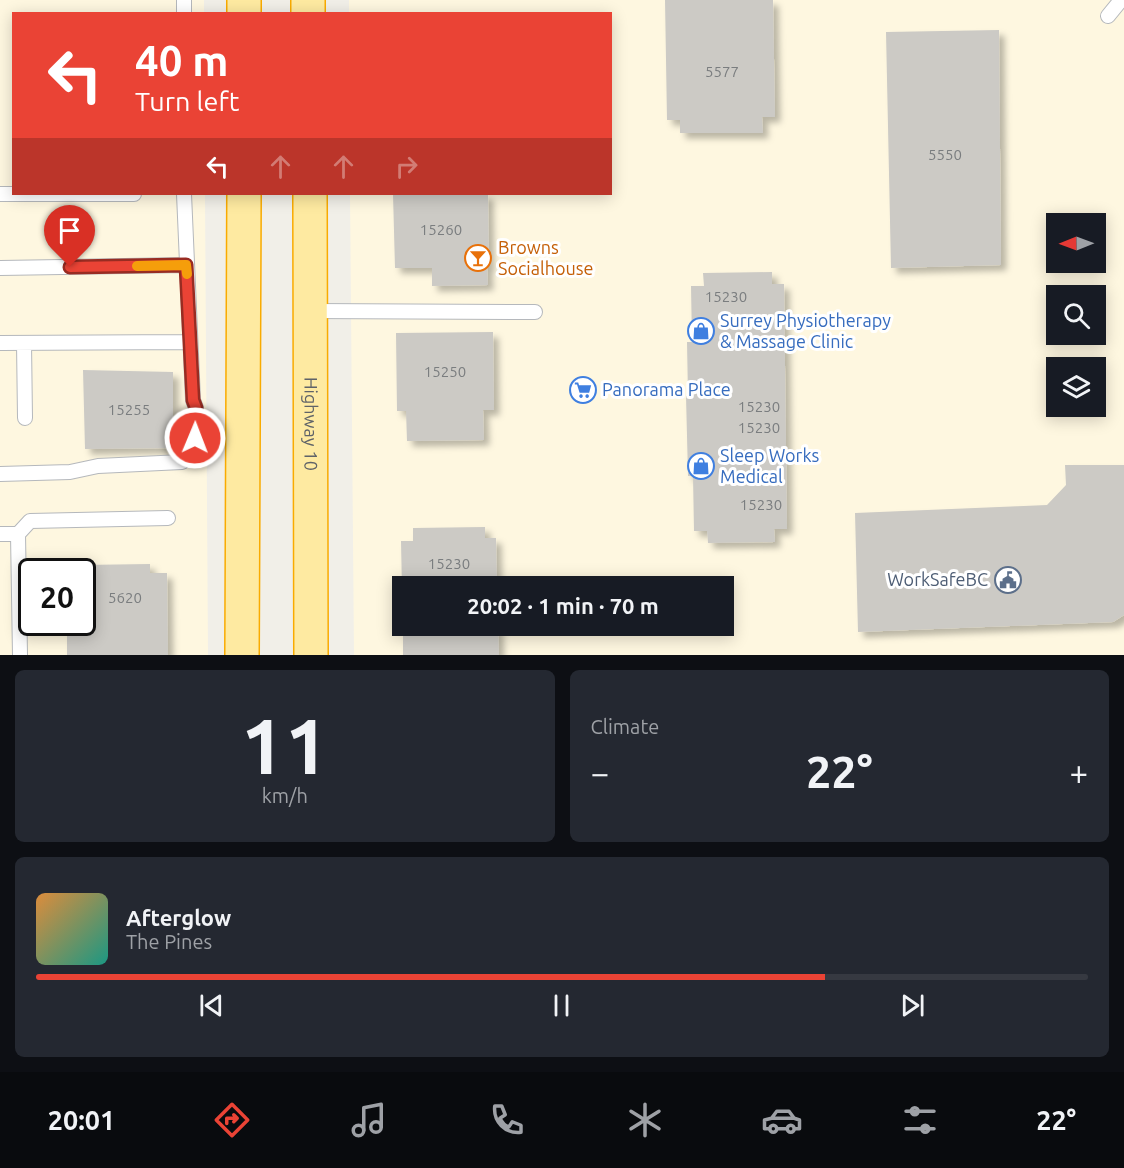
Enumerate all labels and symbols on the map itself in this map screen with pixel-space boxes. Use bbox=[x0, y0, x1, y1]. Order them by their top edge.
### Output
house number: 5577 bbox=[705, 63, 739, 80]
house number: 5550 bbox=[928, 146, 962, 163]
pin bbox=[44, 205, 95, 267]
north arrow bbox=[1046, 213, 1106, 273]
house number: 15260 bbox=[420, 221, 462, 238]
place label: Browns Socialhouse bbox=[498, 237, 594, 278]
bar icon: Browns Socialhouse bbox=[463, 243, 493, 273]
house number: 15230 bbox=[705, 288, 747, 305]
place label: Surrey Physiotherapy & Massage Clinic bbox=[720, 310, 891, 351]
shop icon: Surrey Physiotherapy & Massage Clinic bbox=[686, 316, 716, 346]
house number: 15250 bbox=[424, 363, 466, 380]
supermarket icon: Panorama Place bbox=[568, 375, 598, 405]
street label: Highway 10 bbox=[301, 377, 322, 471]
place label: Panorama Place bbox=[602, 379, 731, 399]
house number: 15230 bbox=[738, 398, 780, 415]
house number: 15255 bbox=[108, 401, 150, 418]
position arrow bbox=[163, 406, 227, 470]
house number: 15230 bbox=[738, 419, 780, 436]
place label: Sleep Works Medical bbox=[720, 445, 819, 486]
shop icon: Sleep Works Medical bbox=[686, 451, 716, 481]
house number: 15230 bbox=[740, 496, 782, 513]
house number: 15230 bbox=[428, 555, 470, 572]
speed limit sign: 20 bbox=[18, 558, 96, 636]
public building icon: WorkSafeBC bbox=[993, 565, 1023, 595]
place label: WorkSafeBC bbox=[887, 569, 988, 589]
house number: 5620 bbox=[108, 589, 142, 606]

